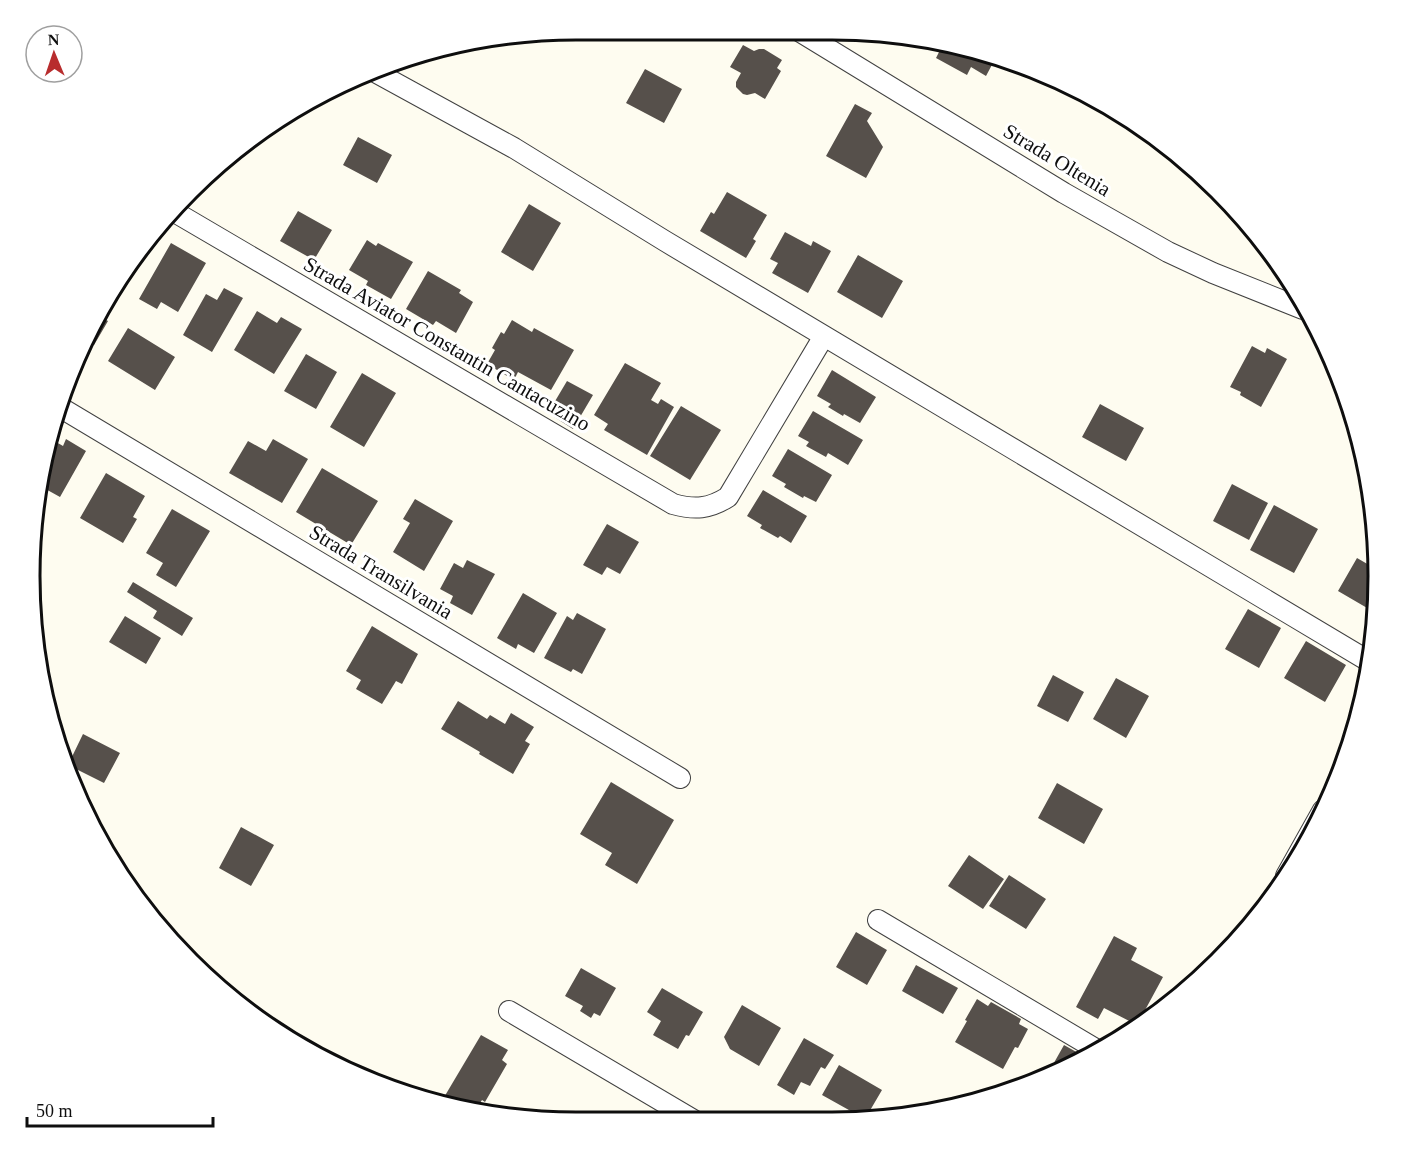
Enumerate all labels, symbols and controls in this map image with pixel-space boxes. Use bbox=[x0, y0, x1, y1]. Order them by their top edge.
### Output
north arrow bbox=[24, 24, 84, 84]
text: N bbox=[47, 31, 60, 48]
street label: Strada Oltenia bbox=[999, 119, 1115, 202]
street label: Strada Aviator Constantin Cantacuzino bbox=[299, 252, 595, 436]
street label: Strada Transilvania bbox=[305, 520, 458, 625]
scale bar bbox=[27, 1090, 213, 1128]
text: 50 m bbox=[36, 1101, 73, 1121]

